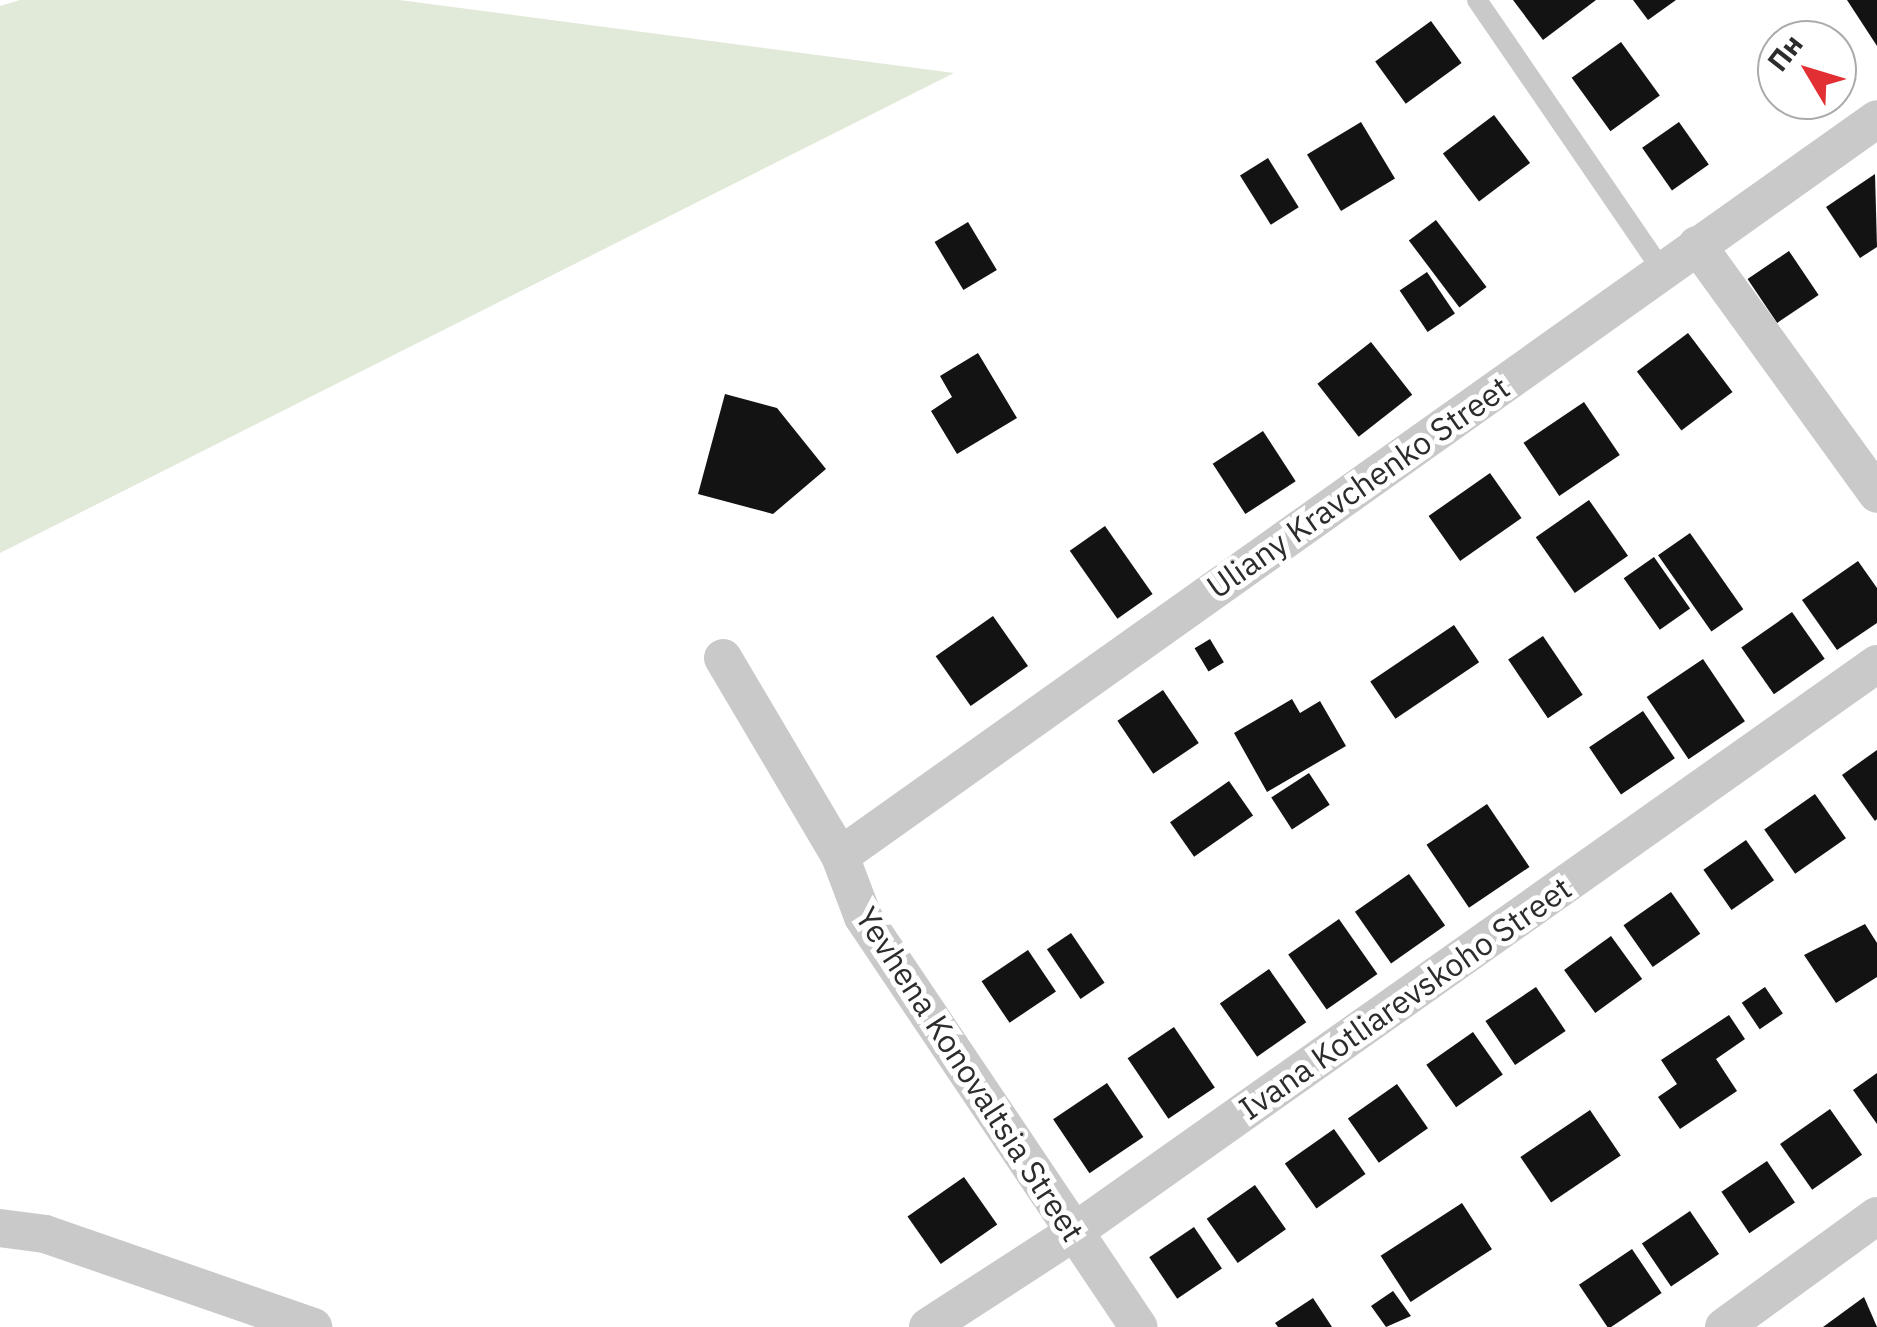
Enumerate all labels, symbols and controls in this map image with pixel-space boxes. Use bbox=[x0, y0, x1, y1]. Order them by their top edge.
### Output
north arrow bbox=[1757, 20, 1857, 120]
text: Пн bbox=[1759, 26, 1811, 78]
street label: Uliany Kravchenko Street bbox=[1199, 368, 1517, 606]
street label: Ivana Kotliarevskoho Street bbox=[1232, 869, 1578, 1127]
street label: Yevhena Konovaltsia Street bbox=[848, 900, 1092, 1248]

